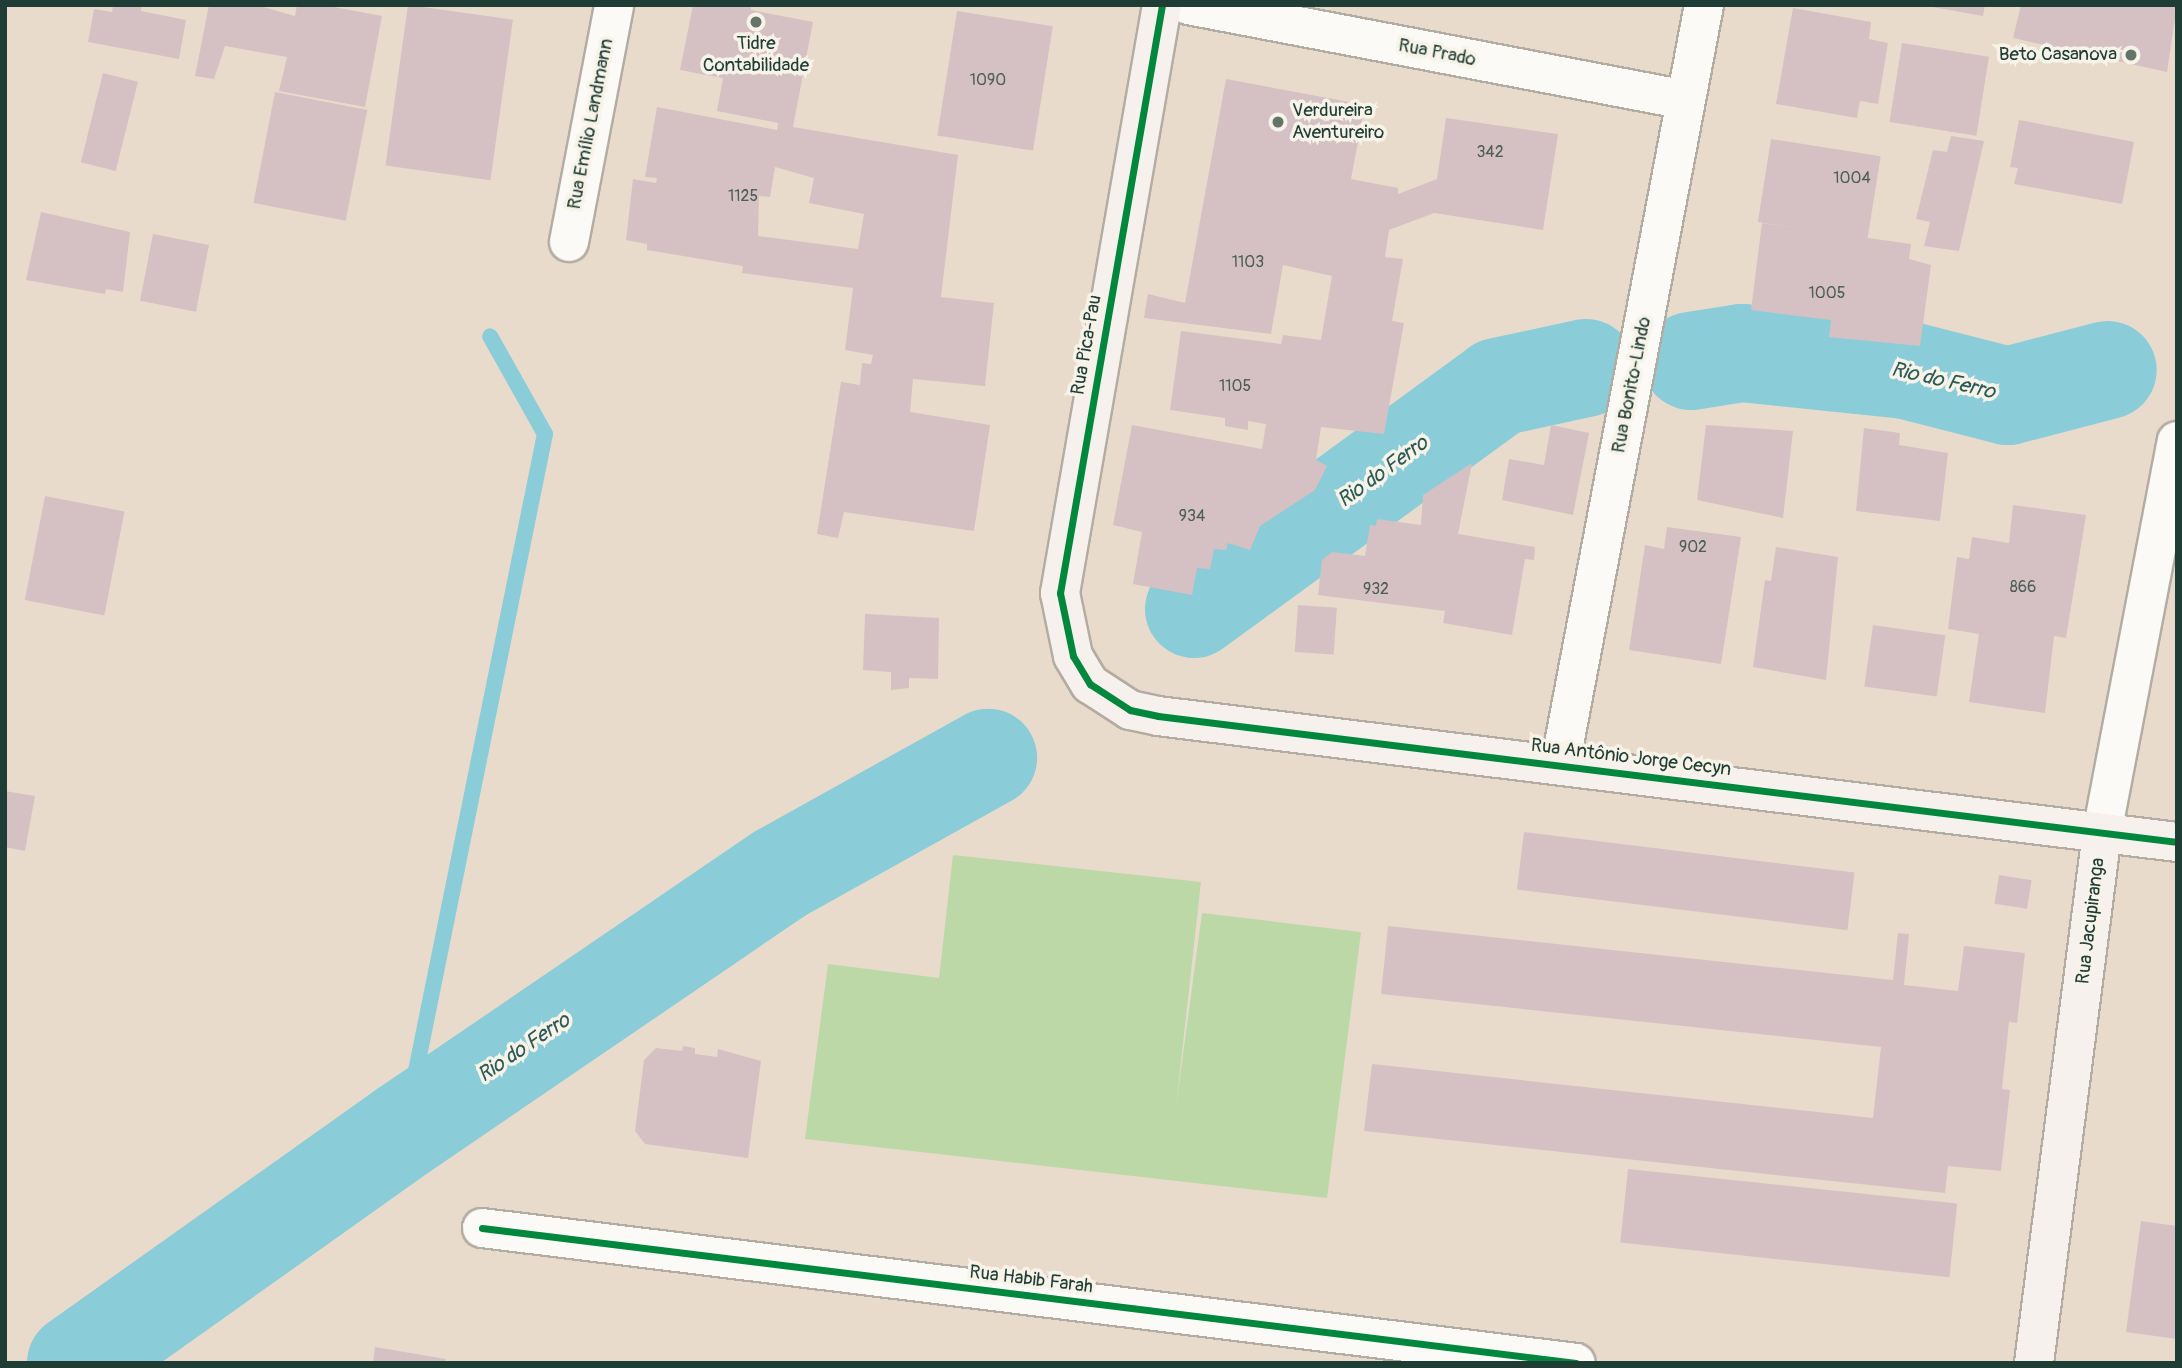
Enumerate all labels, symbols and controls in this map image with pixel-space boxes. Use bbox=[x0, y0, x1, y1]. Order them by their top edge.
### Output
marker: Tidre Contabilidade bbox=[748, 14, 764, 30]
place label: Tidre Contabilidade bbox=[703, 33, 809, 77]
street label: Rua Prado bbox=[1396, 34, 1478, 72]
street label: Rua Emílio Landmann bbox=[563, 37, 619, 211]
place label: Beto Casanova bbox=[1999, 44, 2117, 66]
marker: Beto Casanova bbox=[2123, 47, 2139, 63]
house number: 1090 bbox=[970, 70, 1006, 90]
place label: Verdureira Aventureiro bbox=[1292, 100, 1384, 144]
marker: Verdureira Aventureiro bbox=[1270, 114, 1286, 130]
house number: 342 bbox=[1476, 142, 1504, 162]
house number: 1004 bbox=[1833, 168, 1871, 188]
house number: 1125 bbox=[728, 186, 758, 206]
house number: 1103 bbox=[1232, 252, 1264, 272]
house number: 1005 bbox=[1809, 283, 1845, 303]
street label: Rua Pica-Pau bbox=[1067, 293, 1107, 397]
street label: Rua Bonito-Lindo bbox=[1608, 315, 1656, 455]
water label: Rio do Ferro bbox=[1889, 357, 1997, 405]
house number: 1105 bbox=[1219, 376, 1251, 396]
water label: Rio do Ferro bbox=[1333, 431, 1433, 513]
house number: 934 bbox=[1179, 506, 1205, 526]
house number: 902 bbox=[1679, 537, 1707, 557]
house number: 866 bbox=[2010, 577, 2036, 597]
house number: 932 bbox=[1363, 579, 1389, 599]
street label: Rua Antônio Jorge Cecyn bbox=[1530, 734, 1732, 782]
street label: Rua Jacupiranga bbox=[2072, 856, 2110, 986]
water label: Rio do Ferro bbox=[473, 1008, 575, 1088]
street label: Rua Habib Farah bbox=[968, 1261, 1094, 1299]

